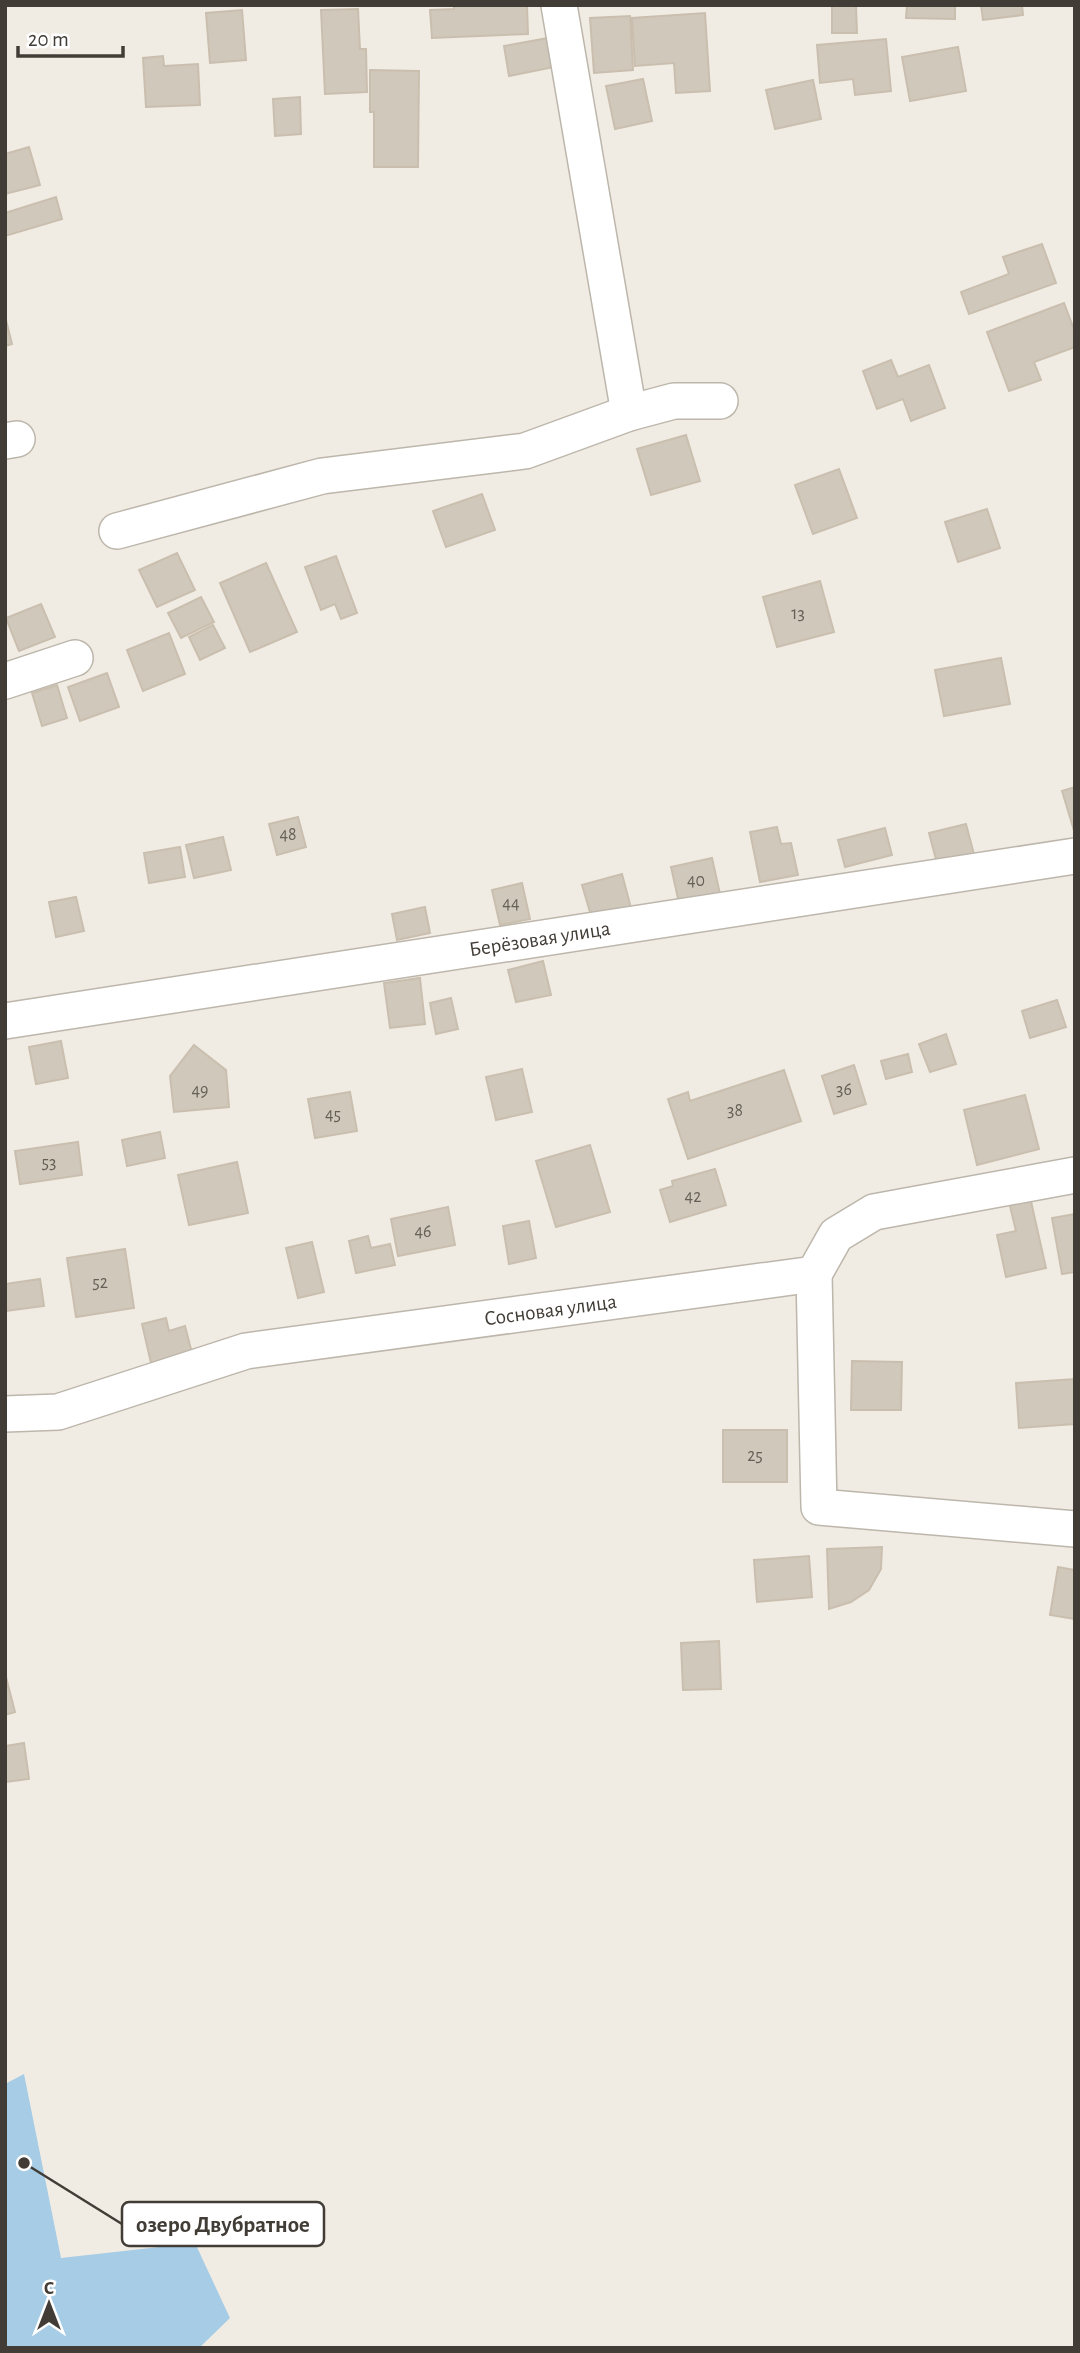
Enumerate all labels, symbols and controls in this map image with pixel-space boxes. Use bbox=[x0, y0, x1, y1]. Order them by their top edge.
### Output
scale bar bbox=[18, 14, 122, 58]
text: 20 m bbox=[28, 29, 69, 50]
house number: 13 bbox=[791, 605, 805, 623]
house number: 48 bbox=[279, 826, 297, 844]
house number: 40 bbox=[687, 872, 705, 890]
house number: 44 bbox=[502, 895, 520, 913]
street label: Берёзовая улица bbox=[468, 917, 612, 960]
house number: 36 bbox=[836, 1081, 852, 1099]
house number: 49 bbox=[191, 1082, 209, 1100]
house number: 38 bbox=[727, 1102, 743, 1120]
house number: 45 bbox=[325, 1106, 341, 1124]
house number: 53 bbox=[42, 1154, 56, 1172]
house number: 42 bbox=[685, 1188, 701, 1206]
house number: 46 bbox=[414, 1223, 432, 1241]
house number: 52 bbox=[92, 1274, 108, 1292]
street label: Сосновая улица bbox=[483, 1290, 618, 1329]
house number: 25 bbox=[747, 1447, 763, 1465]
callout: озеро Двубратное bbox=[122, 2202, 324, 2246]
text: озеро Двубратное bbox=[136, 2214, 310, 2237]
north arrow bbox=[14, 2269, 84, 2339]
text: С bbox=[44, 2279, 54, 2298]

